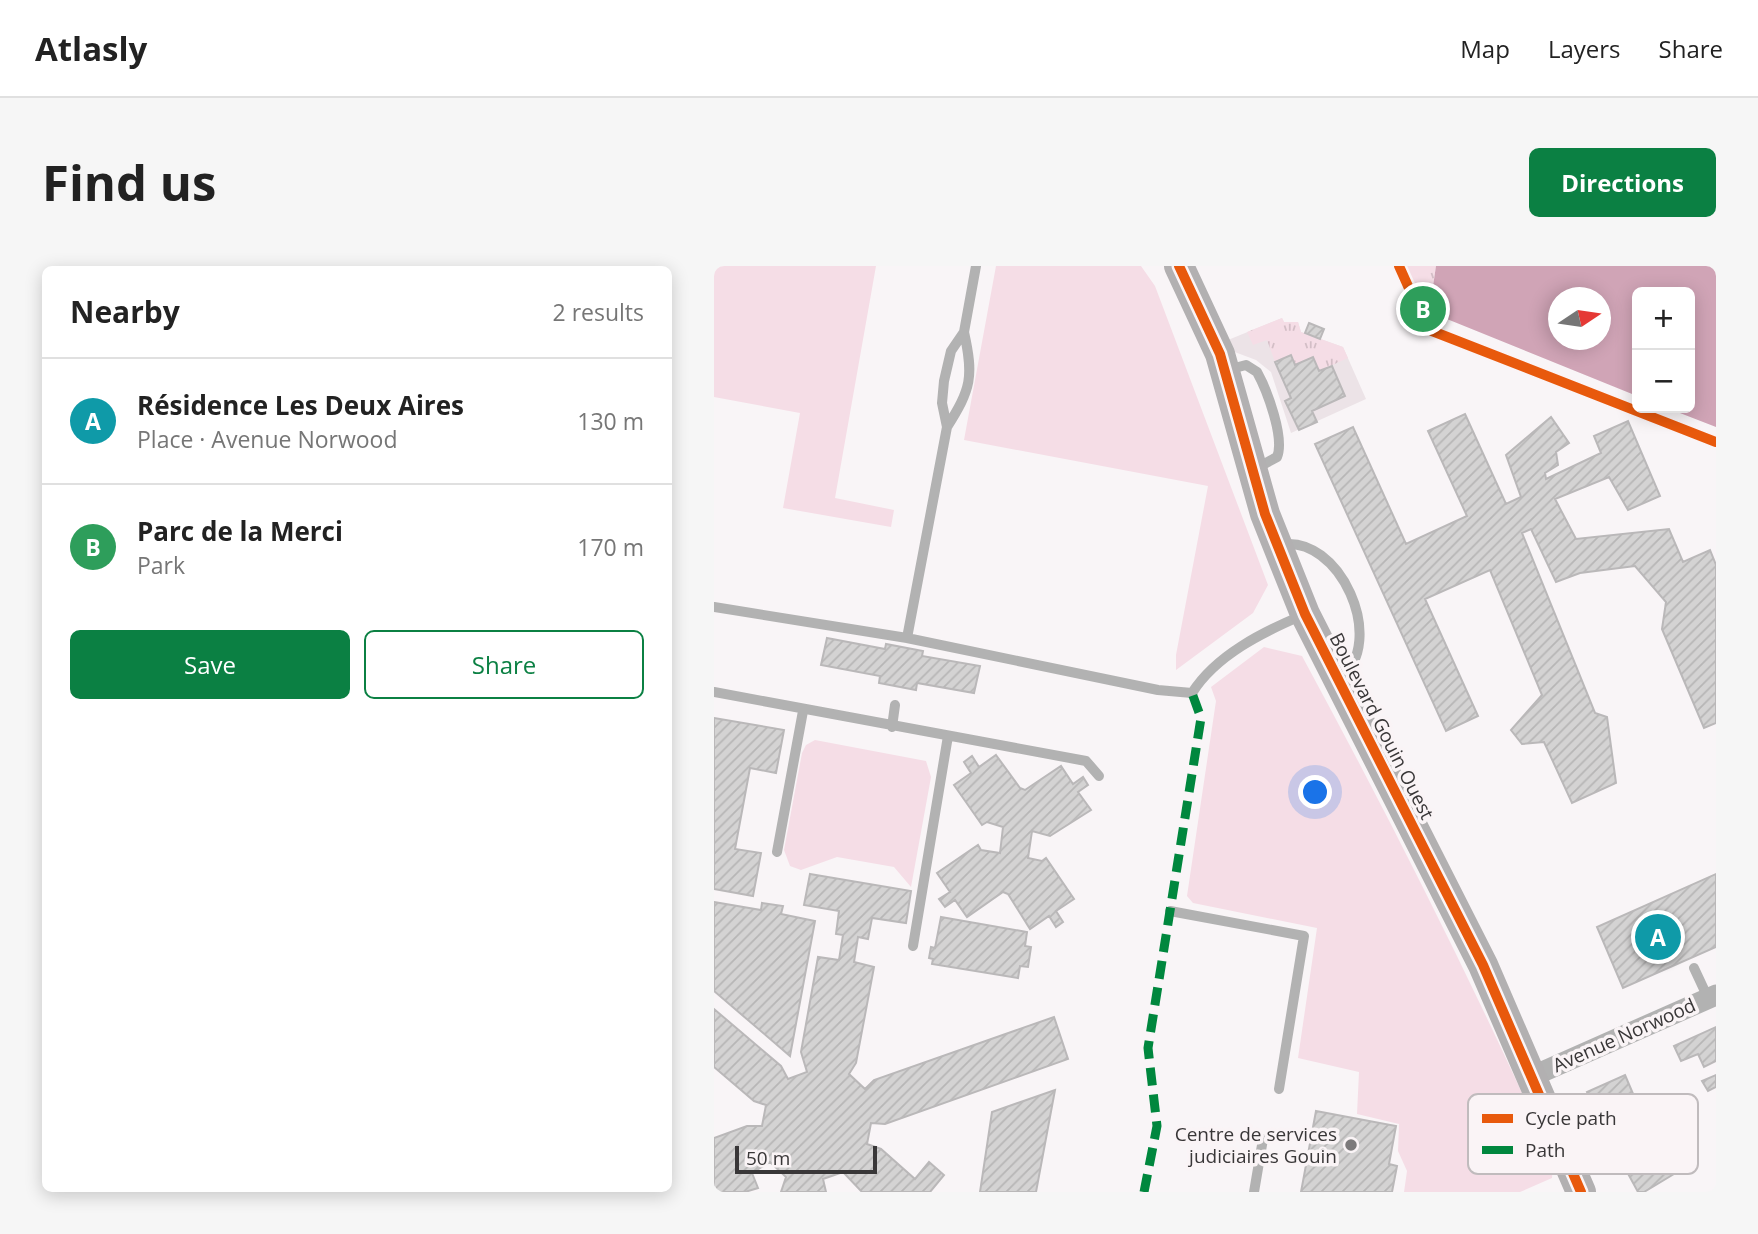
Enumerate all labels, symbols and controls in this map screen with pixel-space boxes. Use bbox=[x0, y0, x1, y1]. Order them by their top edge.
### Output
text: Atlasly bbox=[35, 26, 147, 71]
text: Map bbox=[1460, 32, 1510, 65]
text: Layers bbox=[1548, 32, 1621, 65]
text: Share bbox=[1659, 32, 1723, 65]
button: Directions bbox=[1529, 148, 1716, 217]
text: Find us bbox=[42, 149, 216, 215]
pin: B bbox=[1400, 283, 1446, 335]
north arrow bbox=[1548, 287, 1611, 350]
map controls bbox=[1632, 287, 1695, 413]
button: + bbox=[1632, 287, 1695, 350]
text: Nearby bbox=[70, 291, 180, 332]
text: 2 results bbox=[553, 296, 644, 328]
button: − bbox=[1632, 350, 1695, 413]
text: Résidence Les Deux Aires bbox=[137, 387, 464, 423]
text: A bbox=[85, 405, 101, 437]
text: 130 m bbox=[577, 405, 644, 437]
text: Place · Avenue Norwood bbox=[137, 423, 398, 455]
text: Parc de la Merci bbox=[137, 513, 343, 549]
text: B bbox=[85, 531, 101, 563]
text: 170 m bbox=[577, 531, 644, 563]
text: Park bbox=[137, 549, 185, 581]
street label: Boulevard Gouin Ouest bbox=[1324, 628, 1441, 824]
button: Save bbox=[70, 630, 350, 699]
button: Share bbox=[364, 630, 644, 699]
your location bbox=[1298, 775, 1332, 809]
pin: A bbox=[1635, 911, 1681, 963]
street label: Avenue Norwood bbox=[1548, 992, 1700, 1078]
legend bbox=[1468, 1094, 1698, 1174]
text: Cycle path bbox=[1525, 1105, 1617, 1131]
place label: Centre de services judiciaires Gouin bbox=[1175, 1121, 1337, 1169]
marker: Centre de services judiciaires Gouin bbox=[1343, 1137, 1359, 1153]
text: Path bbox=[1525, 1137, 1565, 1163]
scale bar bbox=[735, 1143, 877, 1175]
text: 50 m bbox=[746, 1145, 790, 1171]

